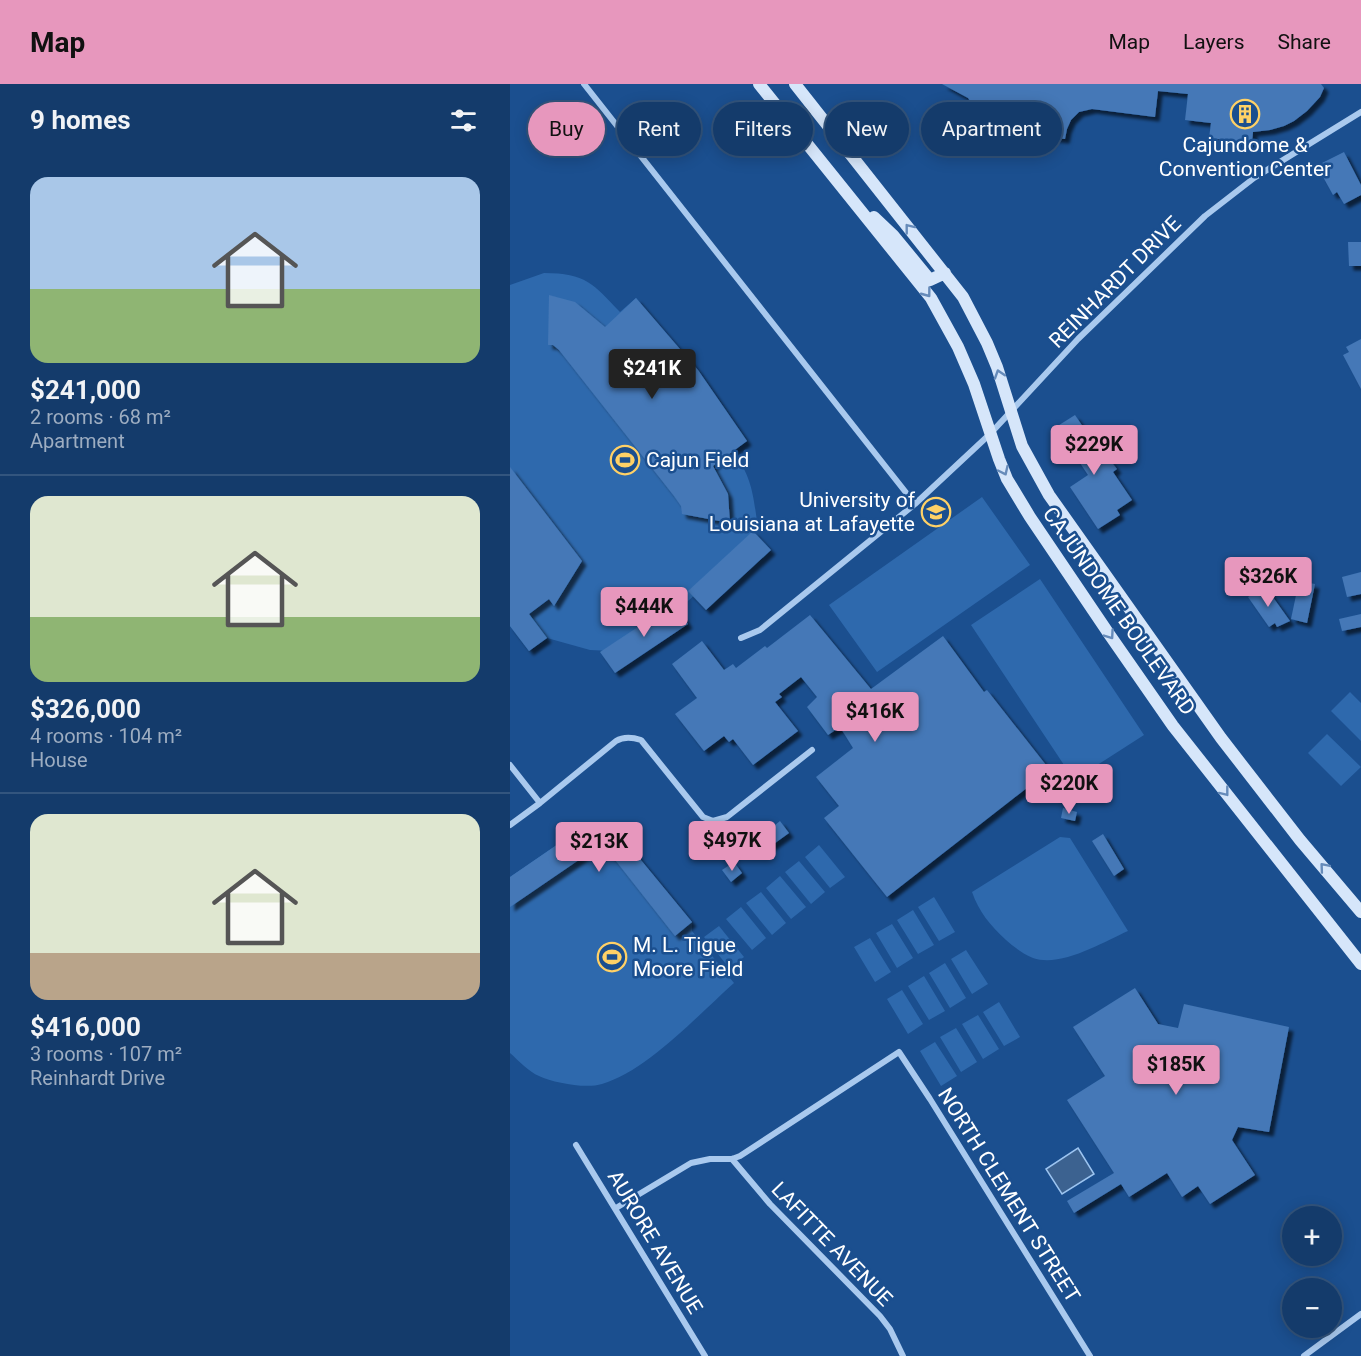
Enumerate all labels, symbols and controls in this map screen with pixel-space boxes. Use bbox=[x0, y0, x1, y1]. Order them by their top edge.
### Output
text: Map bbox=[30, 26, 85, 59]
text: Map bbox=[1108, 30, 1150, 54]
text: Layers bbox=[1183, 30, 1244, 54]
text: Share bbox=[1277, 30, 1331, 54]
building icon: Cajundome & Convention Center bbox=[1229, 98, 1261, 130]
chip: Buy bbox=[528, 102, 605, 156]
chip: Rent bbox=[617, 102, 701, 156]
chip: Filters bbox=[713, 102, 813, 156]
chip: New bbox=[825, 102, 909, 156]
chip: Apartment bbox=[921, 102, 1062, 156]
icon: filters bbox=[447, 104, 480, 137]
text: 9 homes bbox=[30, 105, 131, 135]
place label: Cajundome & Convention Center bbox=[1159, 133, 1331, 181]
street label: REINHARDT DRIVE bbox=[1044, 211, 1186, 353]
icon: home bbox=[201, 216, 309, 324]
one-way arrow bbox=[905, 223, 916, 234]
one-way arrow bbox=[920, 287, 931, 298]
pin: $241K bbox=[610, 349, 694, 400]
text: $241K bbox=[623, 356, 681, 380]
one-way arrow bbox=[994, 369, 1006, 380]
text: $241,000 bbox=[30, 375, 141, 405]
text: 2 rooms · 68 m² bbox=[30, 405, 171, 429]
pin: $229K bbox=[1052, 425, 1136, 476]
text: Apartment bbox=[30, 429, 125, 453]
text: $229K bbox=[1065, 432, 1123, 456]
sports icon: Cajun Field bbox=[609, 444, 641, 476]
place label: Cajun Field bbox=[646, 448, 749, 472]
one-way arrow bbox=[997, 465, 1009, 476]
place label: University of Louisiana at Lafayette bbox=[709, 488, 916, 536]
school or university icon: University of Louisiana at Lafayette bbox=[920, 496, 952, 528]
street label: CAJUNDOME BOULEVARD bbox=[1038, 502, 1200, 720]
icon: home bbox=[201, 535, 309, 643]
pin: $326K bbox=[1226, 557, 1310, 608]
text: $326K bbox=[1239, 564, 1297, 588]
pin: $444K bbox=[602, 587, 686, 638]
text: $444K bbox=[615, 594, 673, 618]
one-way arrow bbox=[1103, 629, 1114, 640]
pin: $416K bbox=[833, 692, 917, 743]
text: $326,000 bbox=[30, 694, 141, 724]
text: $416K bbox=[846, 699, 904, 723]
text: 4 rooms · 104 m² bbox=[30, 724, 182, 748]
text: House bbox=[30, 748, 88, 772]
pin: $220K bbox=[1027, 764, 1111, 815]
text: $220K bbox=[1040, 771, 1098, 795]
one-way arrow bbox=[1218, 786, 1229, 797]
pin: $497K bbox=[690, 821, 774, 872]
pin: $213K bbox=[557, 822, 641, 873]
text: $497K bbox=[703, 828, 761, 852]
text: $213K bbox=[570, 829, 628, 853]
icon: home bbox=[201, 853, 309, 961]
one-way arrow bbox=[1320, 863, 1331, 874]
place label: M. L. Tigue Moore Field bbox=[633, 933, 743, 981]
sports icon: M. L. Tigue Moore Field bbox=[596, 941, 628, 973]
text: $416,000 bbox=[30, 1012, 141, 1042]
text: 3 rooms · 107 m² bbox=[30, 1042, 182, 1066]
pin: $185K bbox=[1134, 1045, 1218, 1096]
text: $185K bbox=[1147, 1052, 1205, 1076]
text: Reinhardt Drive bbox=[30, 1066, 165, 1090]
street label: NORTH CLEMENT STREET bbox=[933, 1083, 1085, 1307]
street label: AURORE AVENUE bbox=[603, 1166, 707, 1318]
street label: LAFITTE AVENUE bbox=[767, 1177, 897, 1311]
map controls bbox=[1282, 1206, 1342, 1338]
button: + bbox=[1282, 1206, 1342, 1266]
button: − bbox=[1282, 1278, 1342, 1338]

